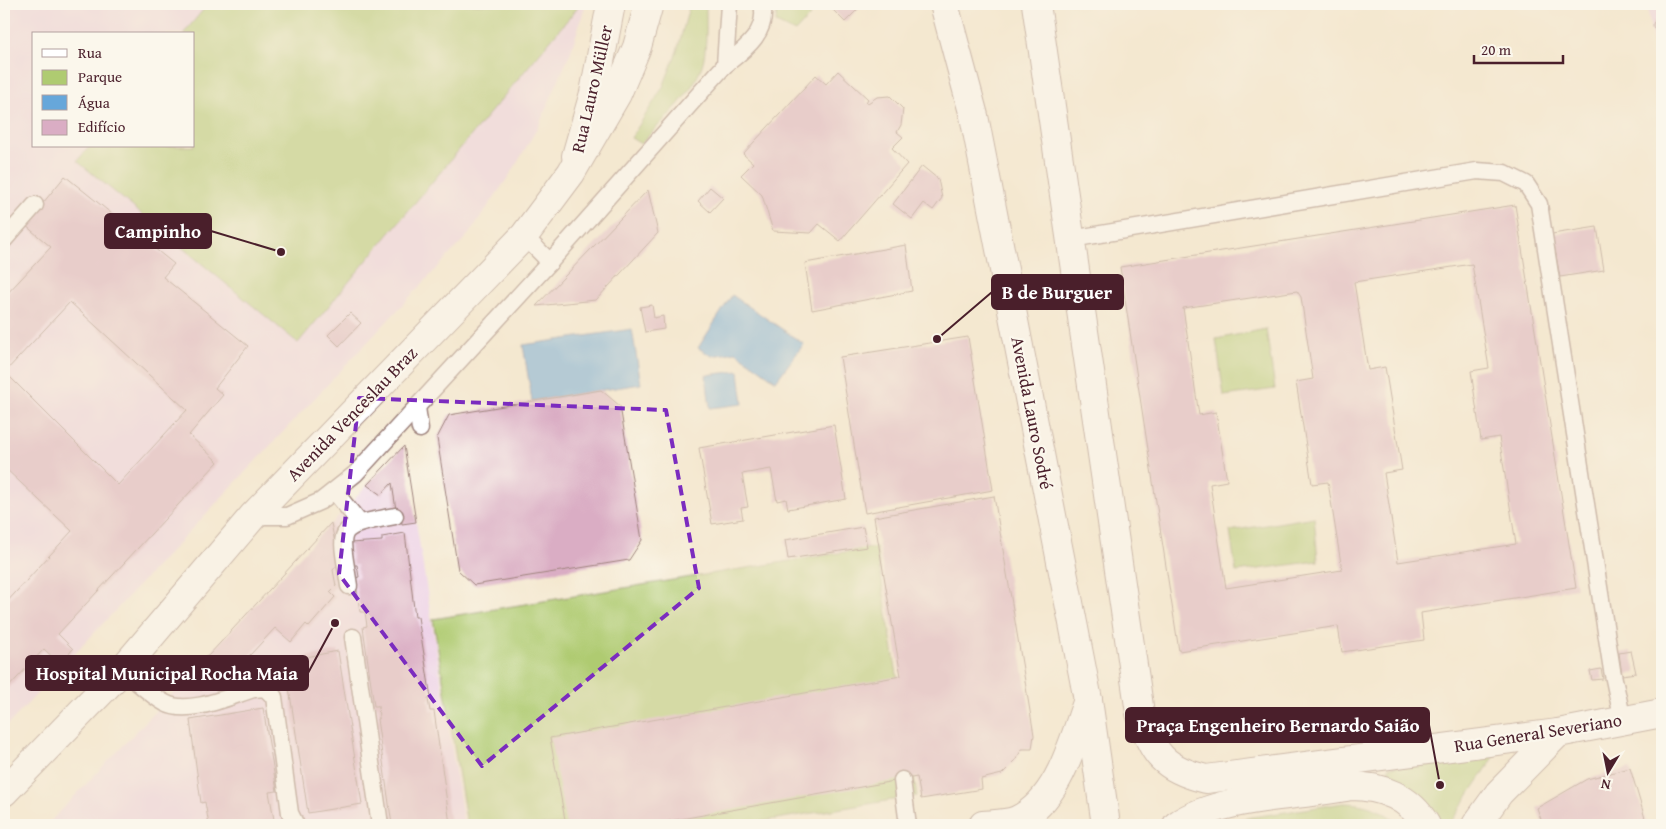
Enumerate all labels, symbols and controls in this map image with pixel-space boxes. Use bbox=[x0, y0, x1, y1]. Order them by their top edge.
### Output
street label: Rua Lauro Müller bbox=[564, 22, 619, 155]
legend bbox=[32, 32, 195, 148]
scale bar bbox=[1474, 32, 1562, 64]
text: 20 m bbox=[1481, 39, 1512, 60]
text: Rua bbox=[78, 42, 102, 63]
text: Parque bbox=[78, 66, 122, 87]
text: Água bbox=[78, 92, 110, 113]
text: Edifício bbox=[78, 116, 126, 137]
callout: Campinho bbox=[105, 214, 211, 248]
text: Campinho bbox=[115, 217, 201, 245]
callout: B de Burguer bbox=[992, 275, 1123, 309]
text: B de Burguer bbox=[1002, 278, 1113, 306]
street label: Avenida Lauro Sodré bbox=[1004, 334, 1061, 492]
street label: Avenida Venceslau Braz bbox=[280, 340, 423, 487]
callout: Hospital Municipal Rocha Maia bbox=[26, 656, 308, 690]
text: Hospital Municipal Rocha Maia bbox=[36, 659, 298, 687]
street label: Rua General Severiano bbox=[1452, 706, 1624, 759]
callout: Praça Engenheiro Bernardo Saião bbox=[1126, 708, 1429, 742]
text: Praça Engenheiro Bernardo Saião bbox=[1136, 711, 1420, 739]
north arrow bbox=[1584, 746, 1634, 796]
text: N bbox=[1599, 774, 1612, 795]

